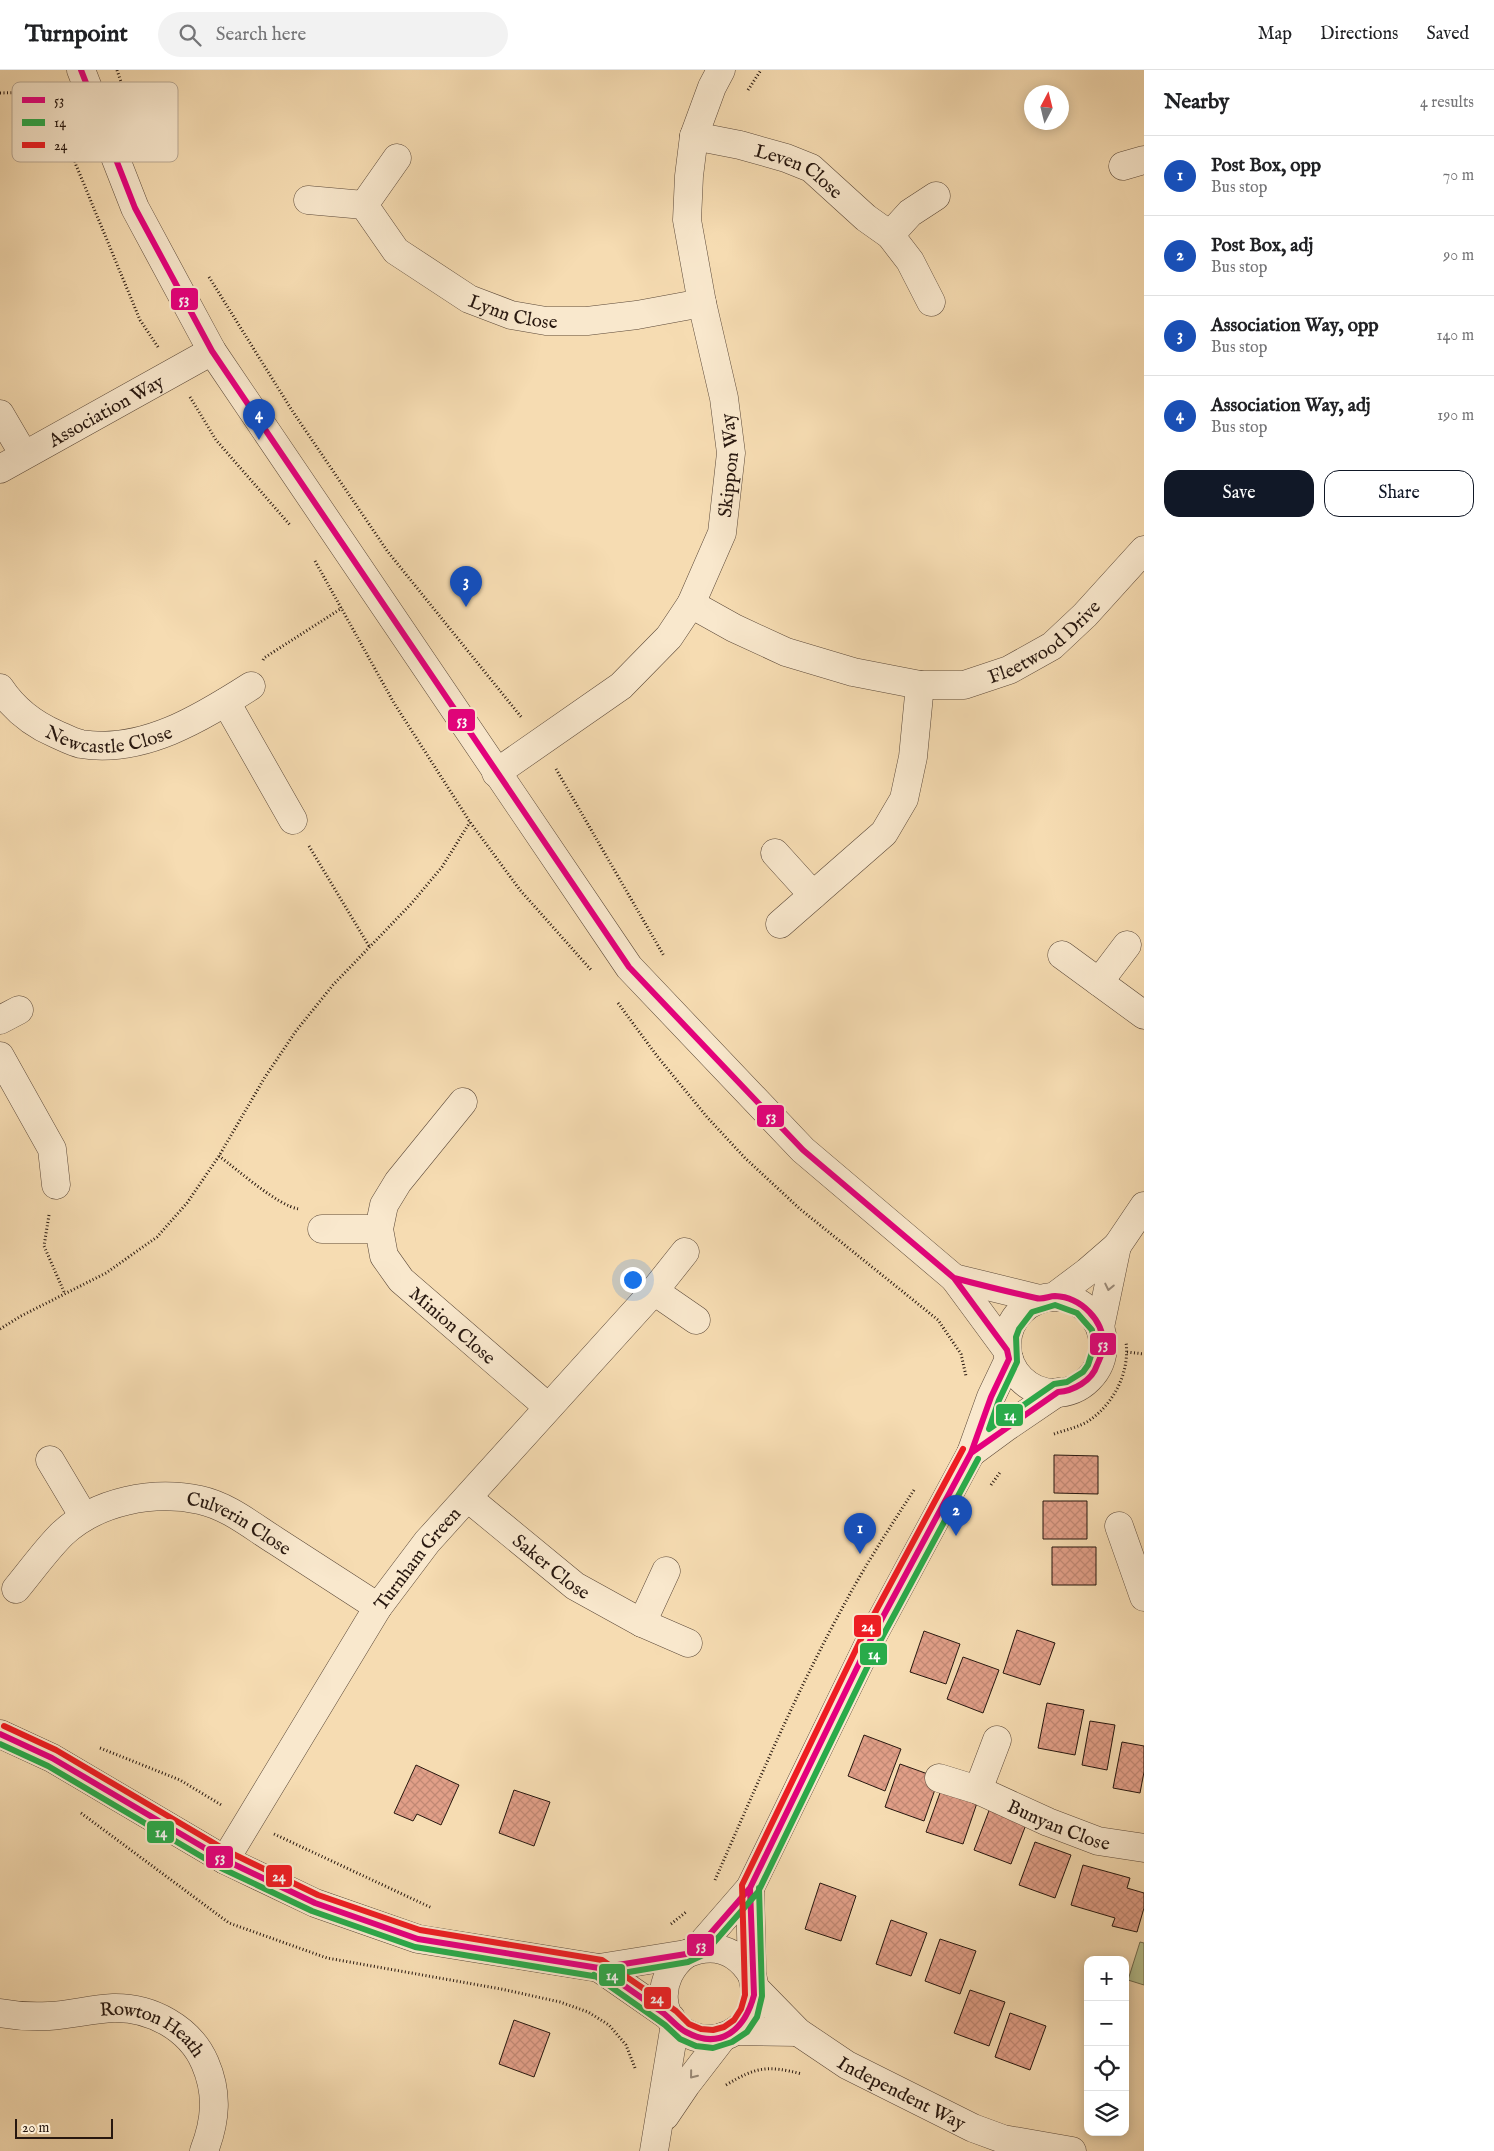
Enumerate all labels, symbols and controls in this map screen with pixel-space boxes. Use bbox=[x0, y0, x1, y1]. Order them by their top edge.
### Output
search box bbox=[158, 12, 508, 57]
text: Turnpoint bbox=[25, 19, 128, 50]
icon: search bbox=[176, 21, 204, 49]
text: Search here bbox=[216, 23, 306, 47]
text: Map bbox=[1258, 23, 1292, 46]
text: Directions bbox=[1320, 23, 1398, 46]
text: Saved bbox=[1426, 23, 1469, 46]
legend bbox=[12, 82, 178, 162]
north arrow bbox=[1024, 85, 1069, 130]
text: Nearby bbox=[1164, 89, 1229, 116]
text: 53 bbox=[54, 92, 64, 110]
text: 4 results bbox=[1420, 93, 1474, 113]
text: 14 bbox=[54, 114, 66, 132]
text: 24 bbox=[54, 137, 68, 155]
street label: Leven Close bbox=[752, 140, 847, 205]
text: Post Box, opp bbox=[1211, 154, 1321, 178]
text: 1 bbox=[1177, 166, 1183, 186]
text: 70 m bbox=[1443, 166, 1474, 186]
text: Bus stop bbox=[1211, 178, 1267, 198]
text: Post Box, adj bbox=[1211, 234, 1313, 258]
text: 2 bbox=[1176, 246, 1184, 266]
text: 90 m bbox=[1443, 246, 1474, 266]
text: Bus stop bbox=[1211, 258, 1267, 278]
line badge: 53 bbox=[170, 287, 199, 311]
street label: Lynn Close bbox=[465, 290, 558, 335]
text: 53 bbox=[179, 291, 189, 309]
text: Association Way, opp bbox=[1211, 314, 1379, 338]
text: 3 bbox=[1177, 326, 1183, 346]
text: 140 m bbox=[1436, 326, 1474, 346]
text: Bus stop bbox=[1211, 338, 1267, 358]
street label: Association Way bbox=[44, 370, 169, 454]
text: Association Way, adj bbox=[1211, 394, 1371, 418]
pin: 4 bbox=[243, 399, 275, 440]
text: 4 bbox=[1176, 406, 1184, 426]
text: 190 m bbox=[1437, 406, 1474, 426]
street label: Skippon Way bbox=[714, 411, 745, 519]
text: Bus stop bbox=[1211, 418, 1267, 438]
button: Save bbox=[1164, 470, 1314, 517]
button: Share bbox=[1324, 470, 1474, 517]
pin: 3 bbox=[450, 566, 482, 607]
street label: Fleetwood Drive bbox=[985, 596, 1107, 690]
line badge: 53 bbox=[447, 708, 476, 732]
text: 53 bbox=[457, 712, 467, 730]
street label: Newcastle Close bbox=[41, 721, 176, 760]
line badge: 53 bbox=[756, 1104, 785, 1128]
text: 53 bbox=[766, 1108, 776, 1126]
your location bbox=[620, 1267, 646, 1293]
street label: Minion Close bbox=[403, 1282, 500, 1371]
one-way arrow bbox=[1104, 1282, 1114, 1291]
line badge: 53 bbox=[1089, 1332, 1117, 1356]
text: 53 bbox=[1098, 1336, 1108, 1354]
line badge: 14 bbox=[995, 1403, 1024, 1427]
text: 14 bbox=[1004, 1407, 1017, 1425]
street label: Culverin Close bbox=[185, 1488, 295, 1562]
pin: 2 bbox=[940, 1495, 972, 1536]
street label: Turnham Green bbox=[370, 1503, 467, 1616]
pin: 1 bbox=[844, 1513, 876, 1554]
street label: Saker Close bbox=[507, 1530, 594, 1606]
line badge: 24 bbox=[853, 1614, 882, 1638]
text: 24 bbox=[861, 1618, 876, 1636]
line badge: 14 bbox=[859, 1642, 888, 1666]
text: 14 bbox=[868, 1646, 881, 1664]
street label: Bunyan Close bbox=[1003, 1795, 1112, 1857]
line badge: 14 bbox=[146, 1820, 175, 1844]
text: 14 bbox=[155, 1824, 168, 1842]
line badge: 53 bbox=[205, 1845, 234, 1869]
text: 53 bbox=[215, 1849, 225, 1867]
line badge: 24 bbox=[265, 1864, 293, 1888]
text: 24 bbox=[272, 1868, 287, 1886]
line badge: 53 bbox=[686, 1933, 715, 1957]
text: 53 bbox=[696, 1937, 706, 1955]
map controls bbox=[1084, 1956, 1129, 2136]
button: + bbox=[1084, 1956, 1129, 2001]
line badge: 14 bbox=[598, 1963, 626, 1987]
text: 14 bbox=[606, 1967, 619, 1985]
line badge: 24 bbox=[643, 1986, 672, 2010]
text: 24 bbox=[650, 1990, 665, 2008]
street label: Rowton Heath bbox=[99, 1998, 209, 2062]
button: − bbox=[1084, 2001, 1129, 2046]
button: locate bbox=[1084, 2046, 1129, 2091]
street label: Independent Way bbox=[832, 2052, 970, 2137]
one-way arrow bbox=[691, 2069, 699, 2078]
button: layers bbox=[1084, 2091, 1129, 2136]
scale bar bbox=[15, 2116, 112, 2139]
text: 20 m bbox=[22, 2119, 49, 2137]

